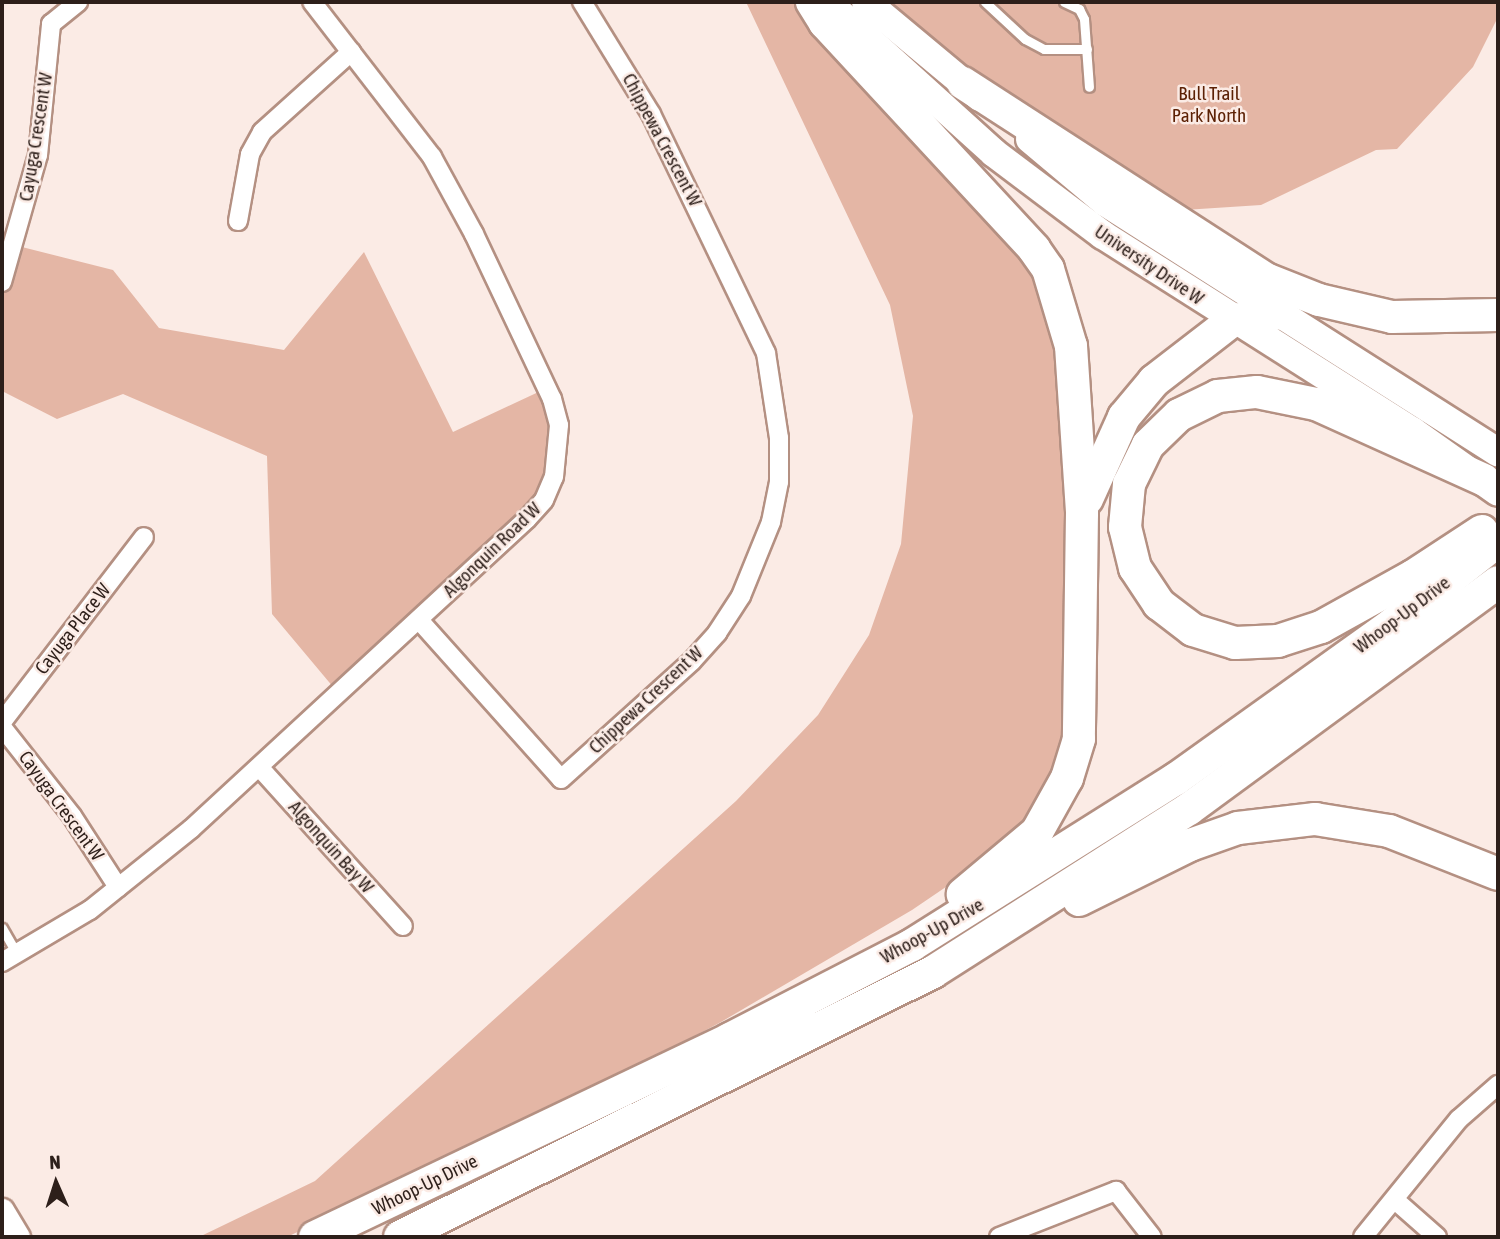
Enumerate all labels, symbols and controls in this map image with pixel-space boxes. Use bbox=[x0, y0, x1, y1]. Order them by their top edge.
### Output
street label: Chippewa Crescent W bbox=[617, 70, 707, 210]
street label: Cayuga Crescent W bbox=[15, 71, 57, 203]
park label: Bull Trail Park North bbox=[1172, 83, 1246, 127]
street label: University Drive W bbox=[1090, 220, 1208, 310]
street label: Algonquin Road W bbox=[438, 498, 546, 602]
street label: Whoop-Up Drive bbox=[1349, 572, 1455, 658]
street label: Cayuga Place W bbox=[31, 579, 115, 679]
street label: Chippewa Crescent W bbox=[584, 641, 708, 759]
street label: Cayuga Crescent W bbox=[14, 747, 108, 865]
street label: Algonquin Bay W bbox=[284, 796, 378, 898]
street label: Whoop-Up Drive bbox=[876, 893, 988, 969]
north arrow bbox=[21, 1148, 91, 1218]
street label: Whoop-Up Drive bbox=[369, 1150, 481, 1220]
text: N bbox=[49, 1151, 61, 1173]

